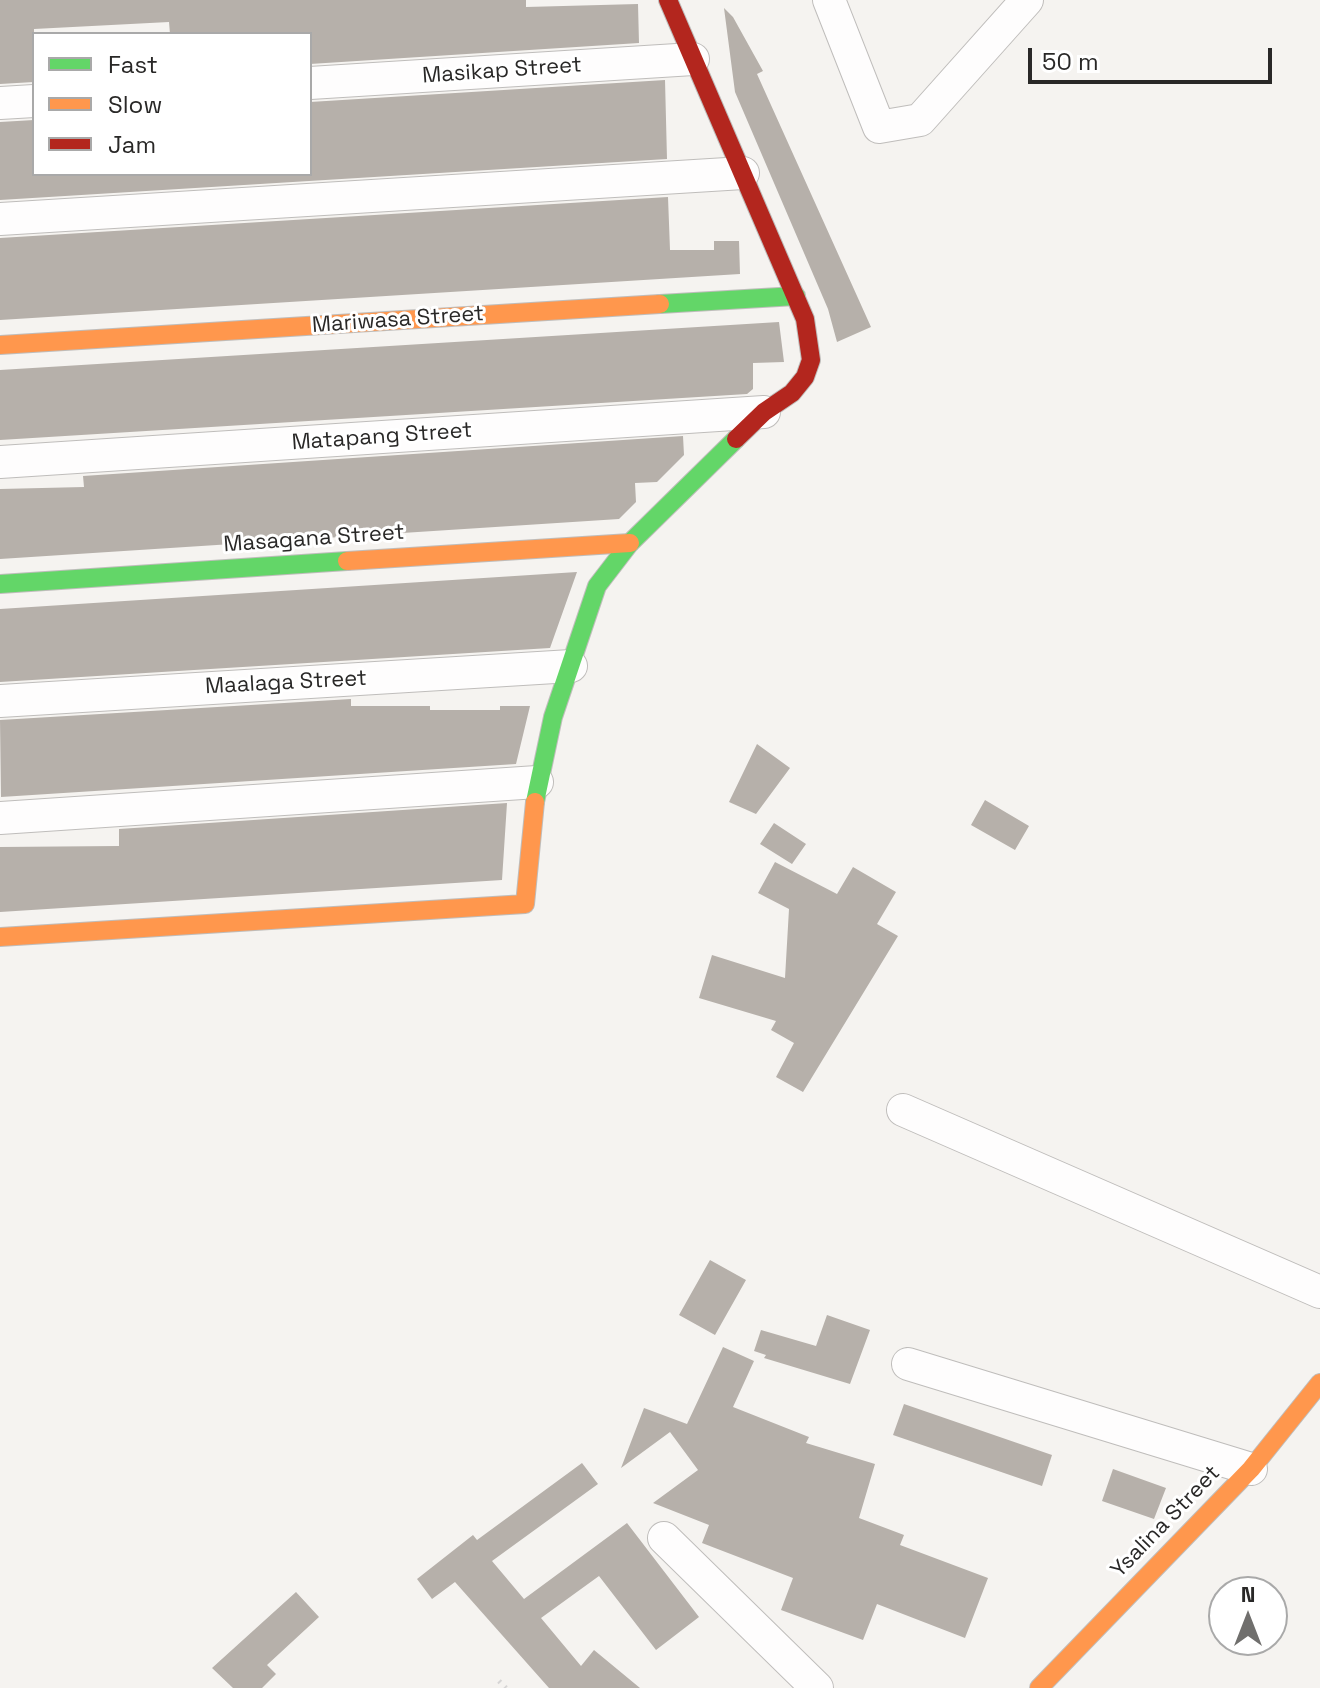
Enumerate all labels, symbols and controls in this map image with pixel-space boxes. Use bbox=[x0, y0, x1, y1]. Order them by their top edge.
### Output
legend bbox=[32, 32, 312, 176]
scale bar bbox=[1032, 32, 1276, 82]
text: 50 m bbox=[1042, 46, 1099, 77]
text: Fast bbox=[108, 49, 158, 80]
street label: Masikap Street bbox=[421, 52, 583, 90]
text: Slow bbox=[108, 89, 162, 120]
text: Jam bbox=[108, 129, 156, 160]
street label: Mariwasa Street bbox=[311, 301, 485, 339]
street label: Matapang Street bbox=[291, 418, 473, 456]
street label: Masagana Street bbox=[223, 520, 405, 558]
street label: Maalaga Street bbox=[205, 666, 367, 700]
street label: Ysalina Street bbox=[1106, 1460, 1226, 1584]
north arrow bbox=[1208, 1576, 1288, 1656]
text: N bbox=[1241, 1580, 1255, 1608]

